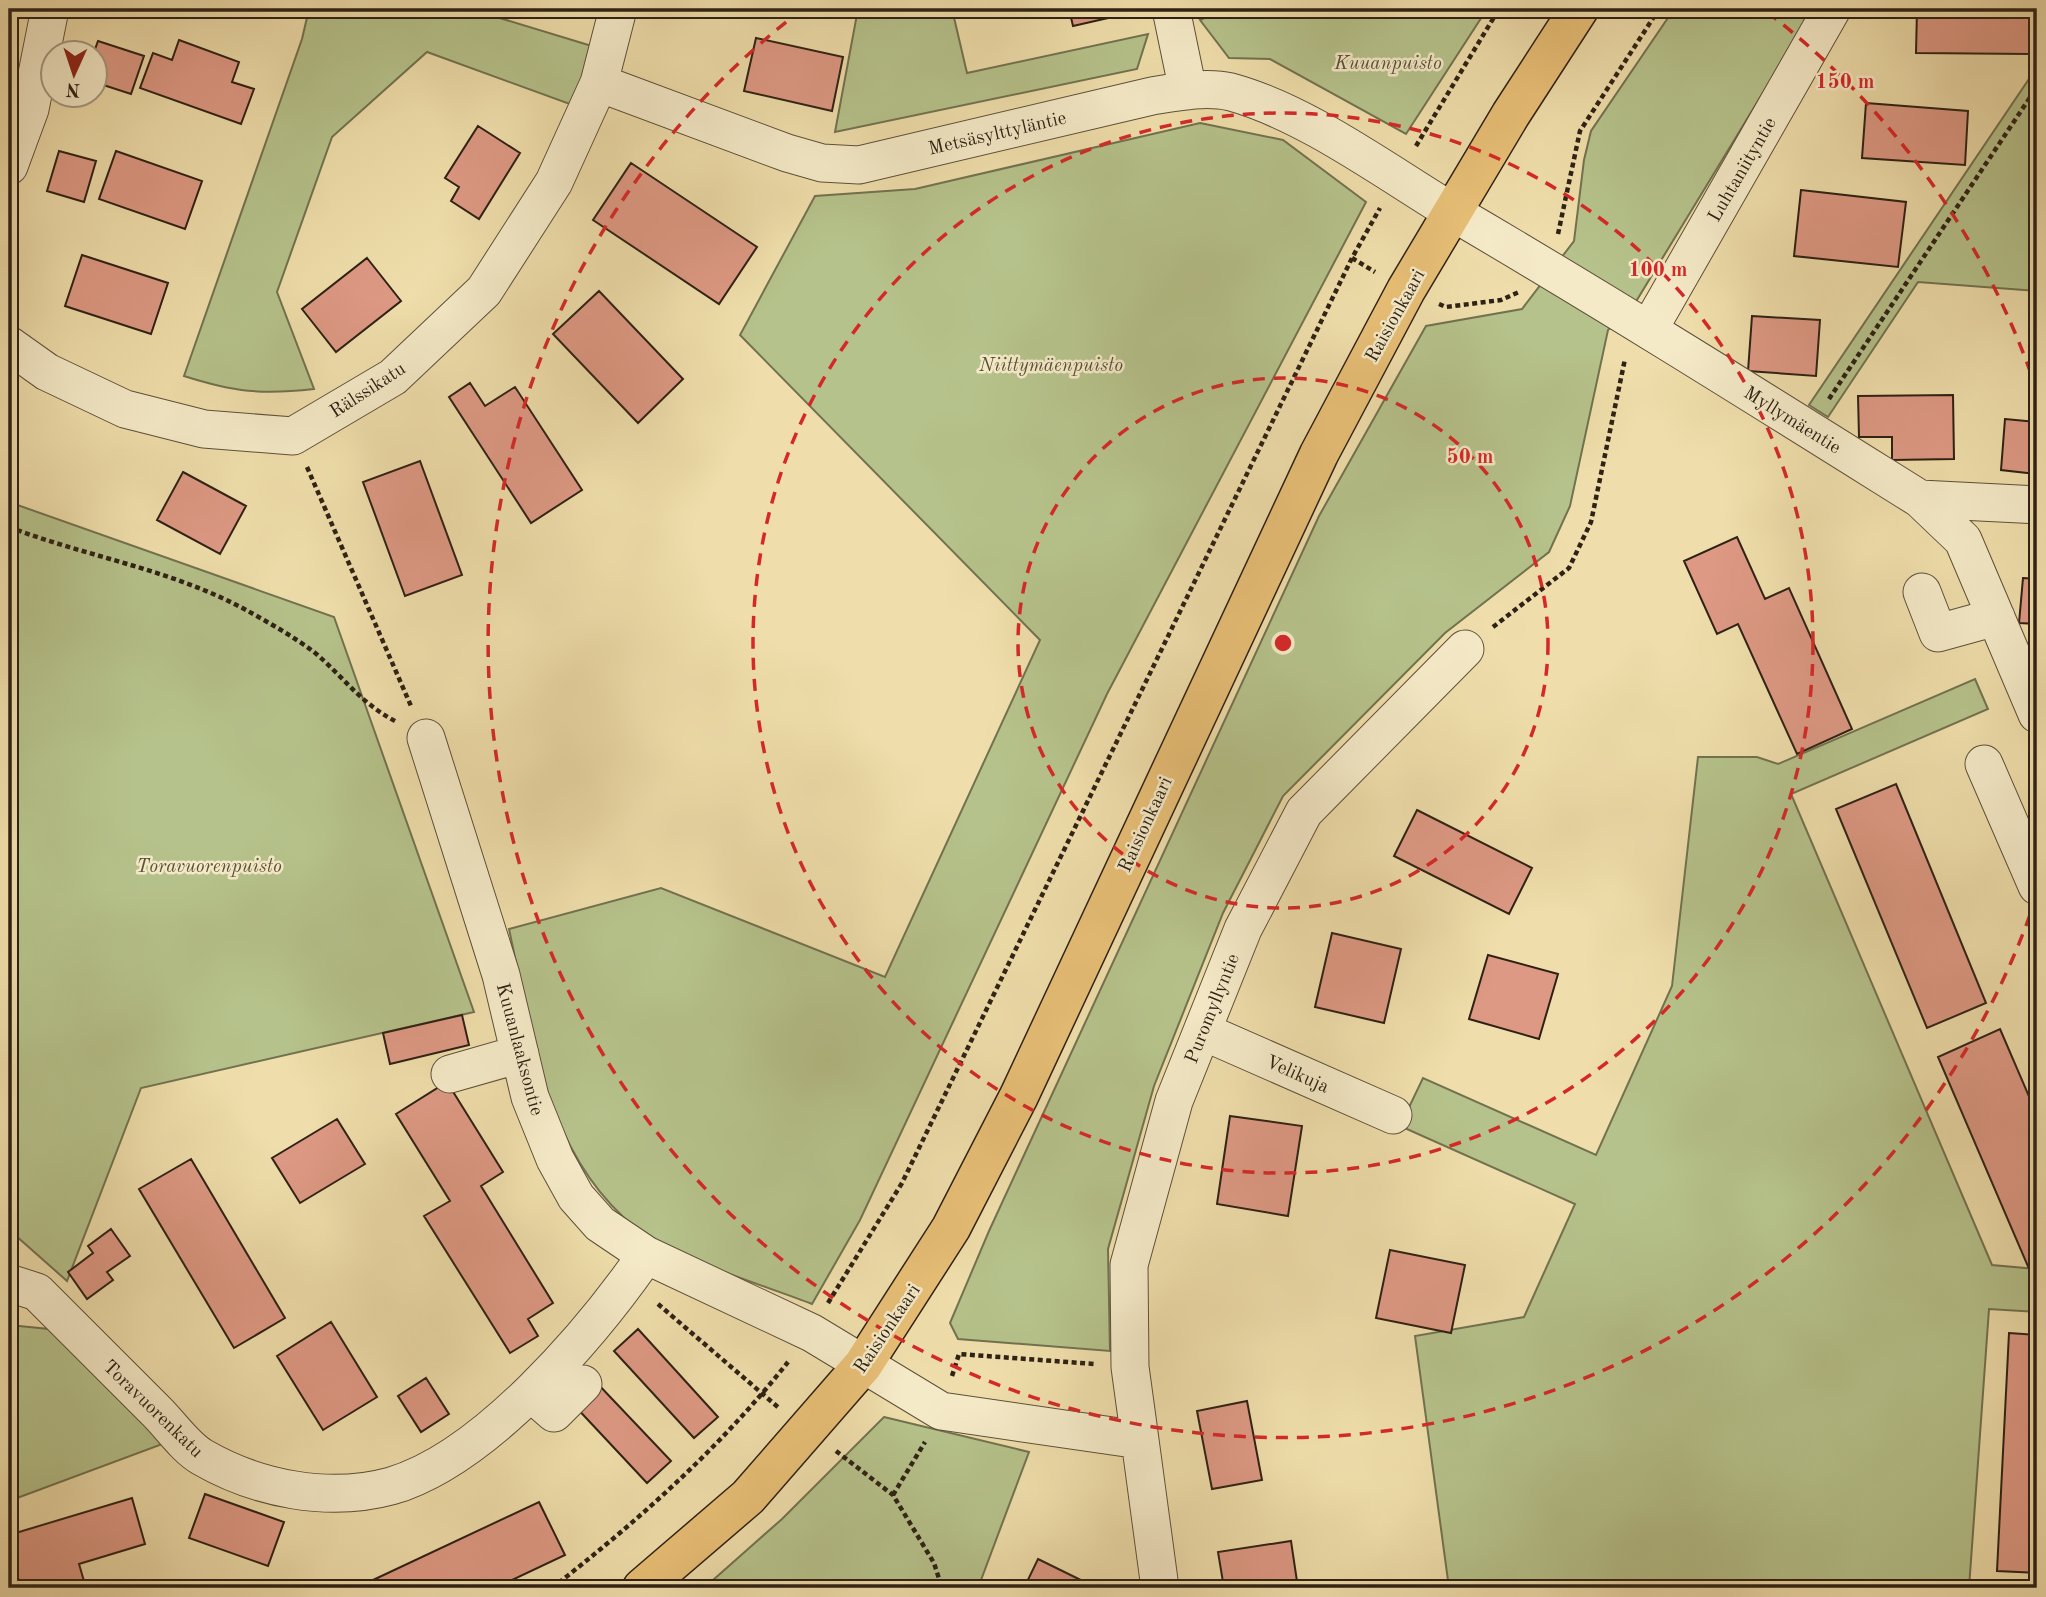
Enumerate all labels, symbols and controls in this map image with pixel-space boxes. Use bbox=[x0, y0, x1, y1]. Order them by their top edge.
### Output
north arrow bbox=[38, 38, 108, 108]
park label: Kuuanpuisto bbox=[1333, 55, 1442, 74]
text: 150 m bbox=[1815, 72, 1875, 93]
text: N bbox=[65, 79, 81, 98]
street label: Metsäsylttyläntie bbox=[927, 109, 1068, 160]
street label: Luhtaniityntie bbox=[1706, 115, 1781, 226]
text: 100 m bbox=[1628, 260, 1688, 281]
street label: Raisionkaari bbox=[1363, 267, 1429, 366]
park label: Niittymäenpuisto bbox=[978, 357, 1123, 376]
street label: Rälssikatu bbox=[327, 360, 410, 422]
street label: Myllymäentie bbox=[1740, 384, 1843, 458]
text: 50 m bbox=[1446, 447, 1494, 468]
centre of rings bbox=[1271, 631, 1295, 655]
street label: Raisionkaari bbox=[1116, 774, 1177, 876]
park label: Toravuorenpuisto bbox=[136, 858, 282, 877]
street label: Puromyllyntie bbox=[1183, 951, 1244, 1067]
street label: Kuuanlaaksontie bbox=[492, 981, 545, 1118]
street label: Velikuja bbox=[1262, 1053, 1332, 1098]
street label: Raisionkaari bbox=[851, 1281, 925, 1377]
street label: Toravuorenkatu bbox=[99, 1358, 206, 1462]

